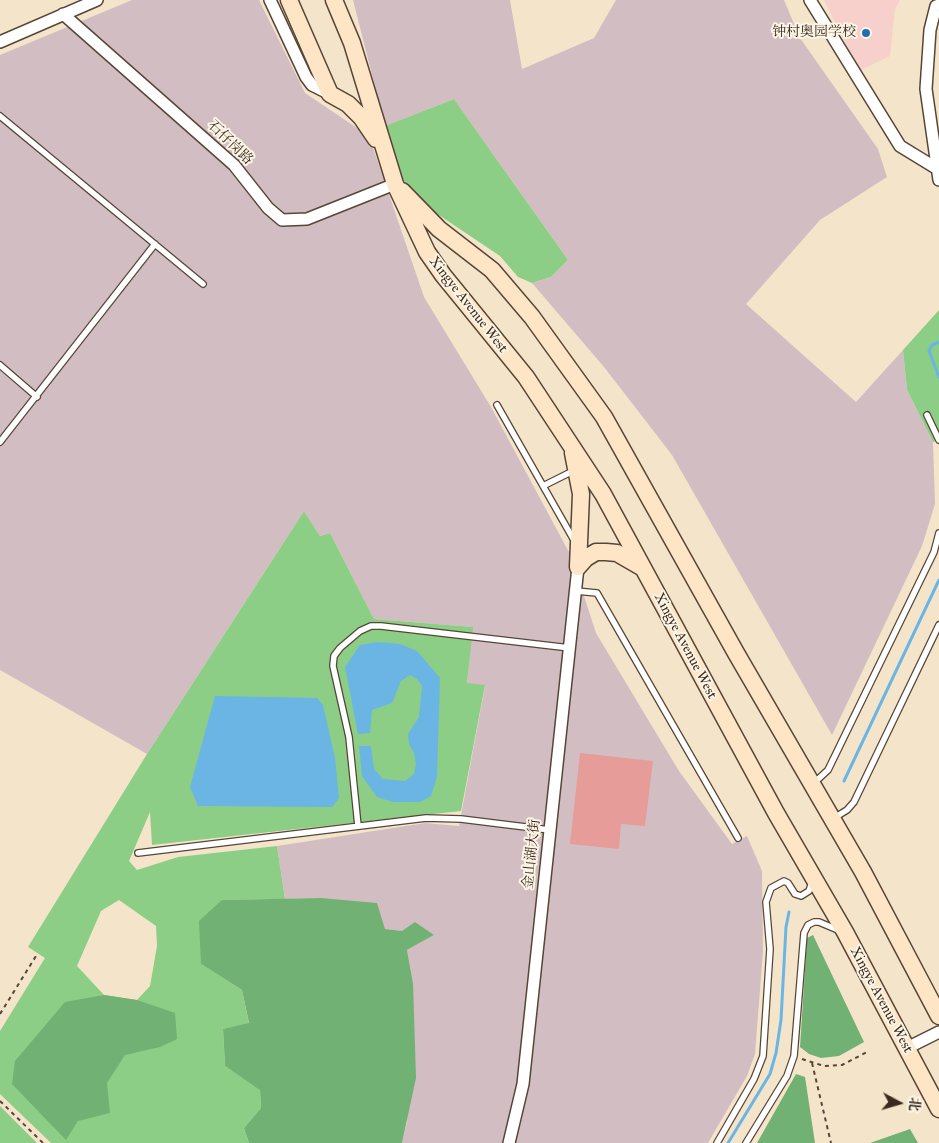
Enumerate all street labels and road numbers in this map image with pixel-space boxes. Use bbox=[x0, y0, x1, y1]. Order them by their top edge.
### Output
street label: 石仔岗路 bbox=[204, 118, 256, 168]
street label: Xingye Avenue West bbox=[425, 253, 511, 357]
street label: Xingye Avenue West bbox=[650, 590, 720, 702]
street label: 金山湖大街 bbox=[520, 818, 544, 890]
street label: Xingye Avenue West bbox=[846, 944, 916, 1056]

